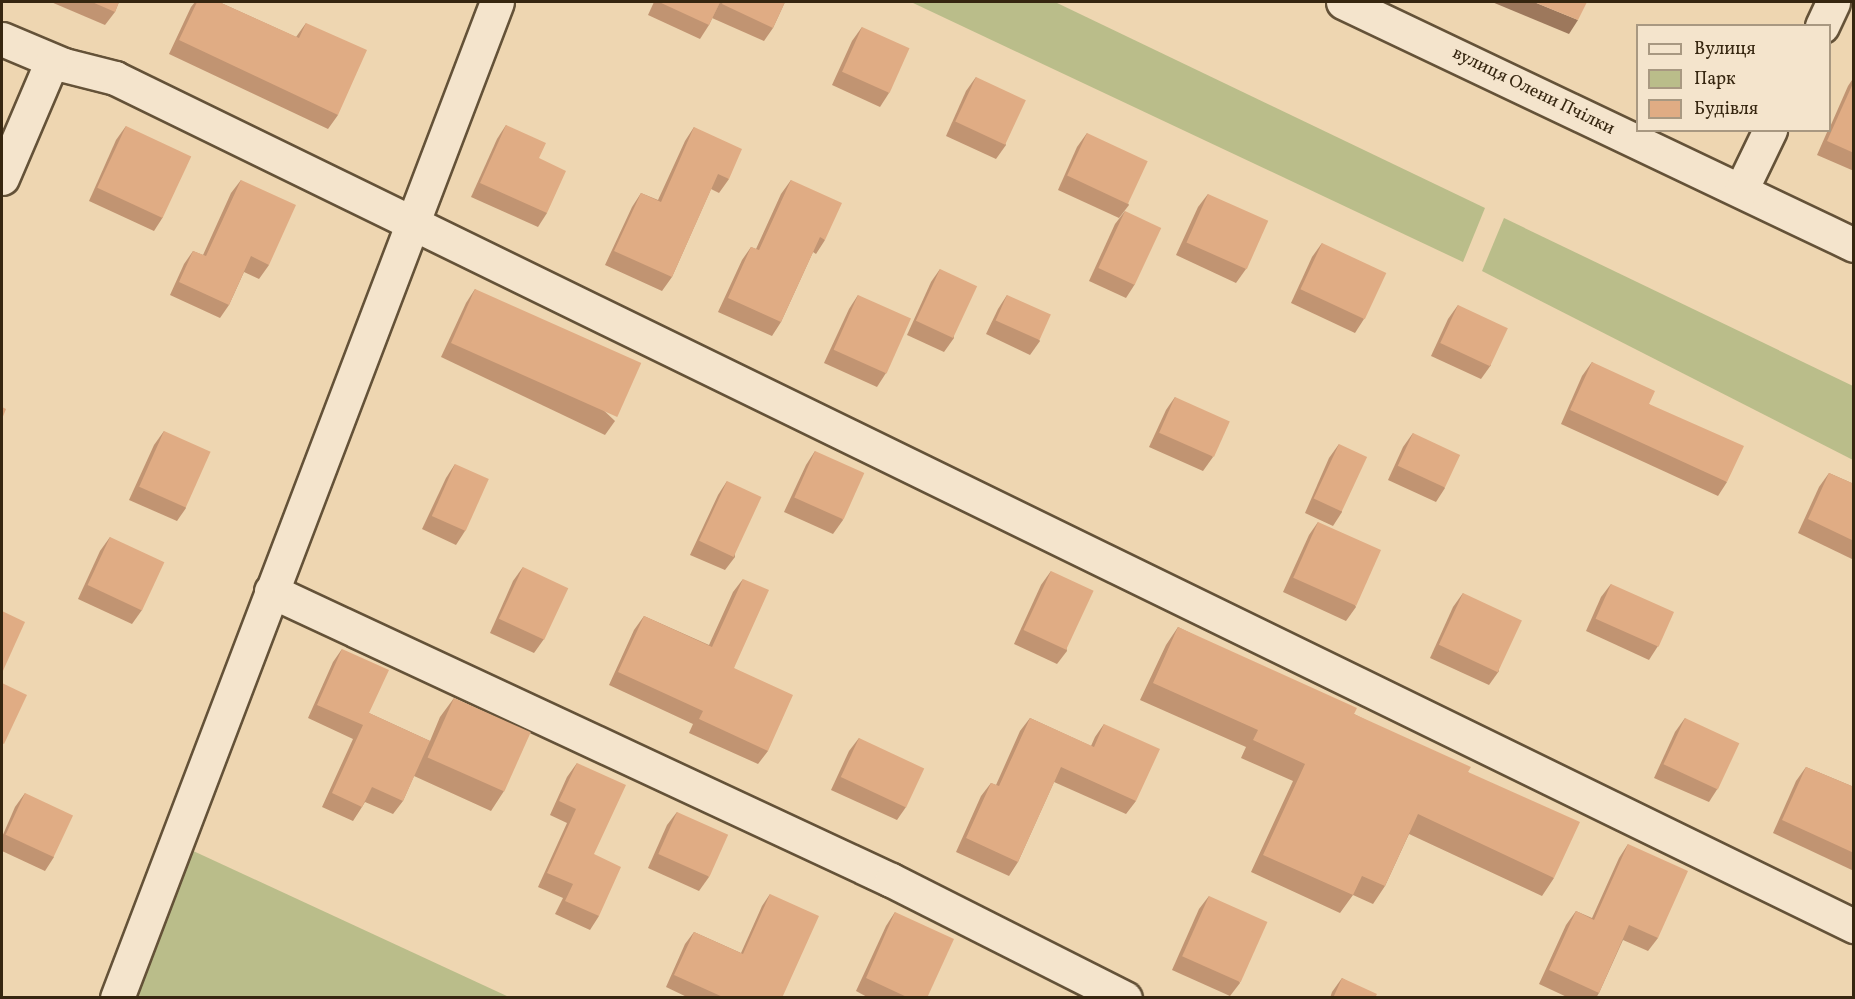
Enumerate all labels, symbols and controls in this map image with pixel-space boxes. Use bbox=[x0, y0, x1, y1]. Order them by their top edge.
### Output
legend bbox=[1636, 24, 1831, 132]
text: Вулиця bbox=[1694, 37, 1756, 62]
street label: вулиця Олени Пчілки bbox=[1448, 43, 1618, 141]
text: Парк bbox=[1694, 67, 1736, 92]
text: Будівля bbox=[1694, 97, 1758, 122]

